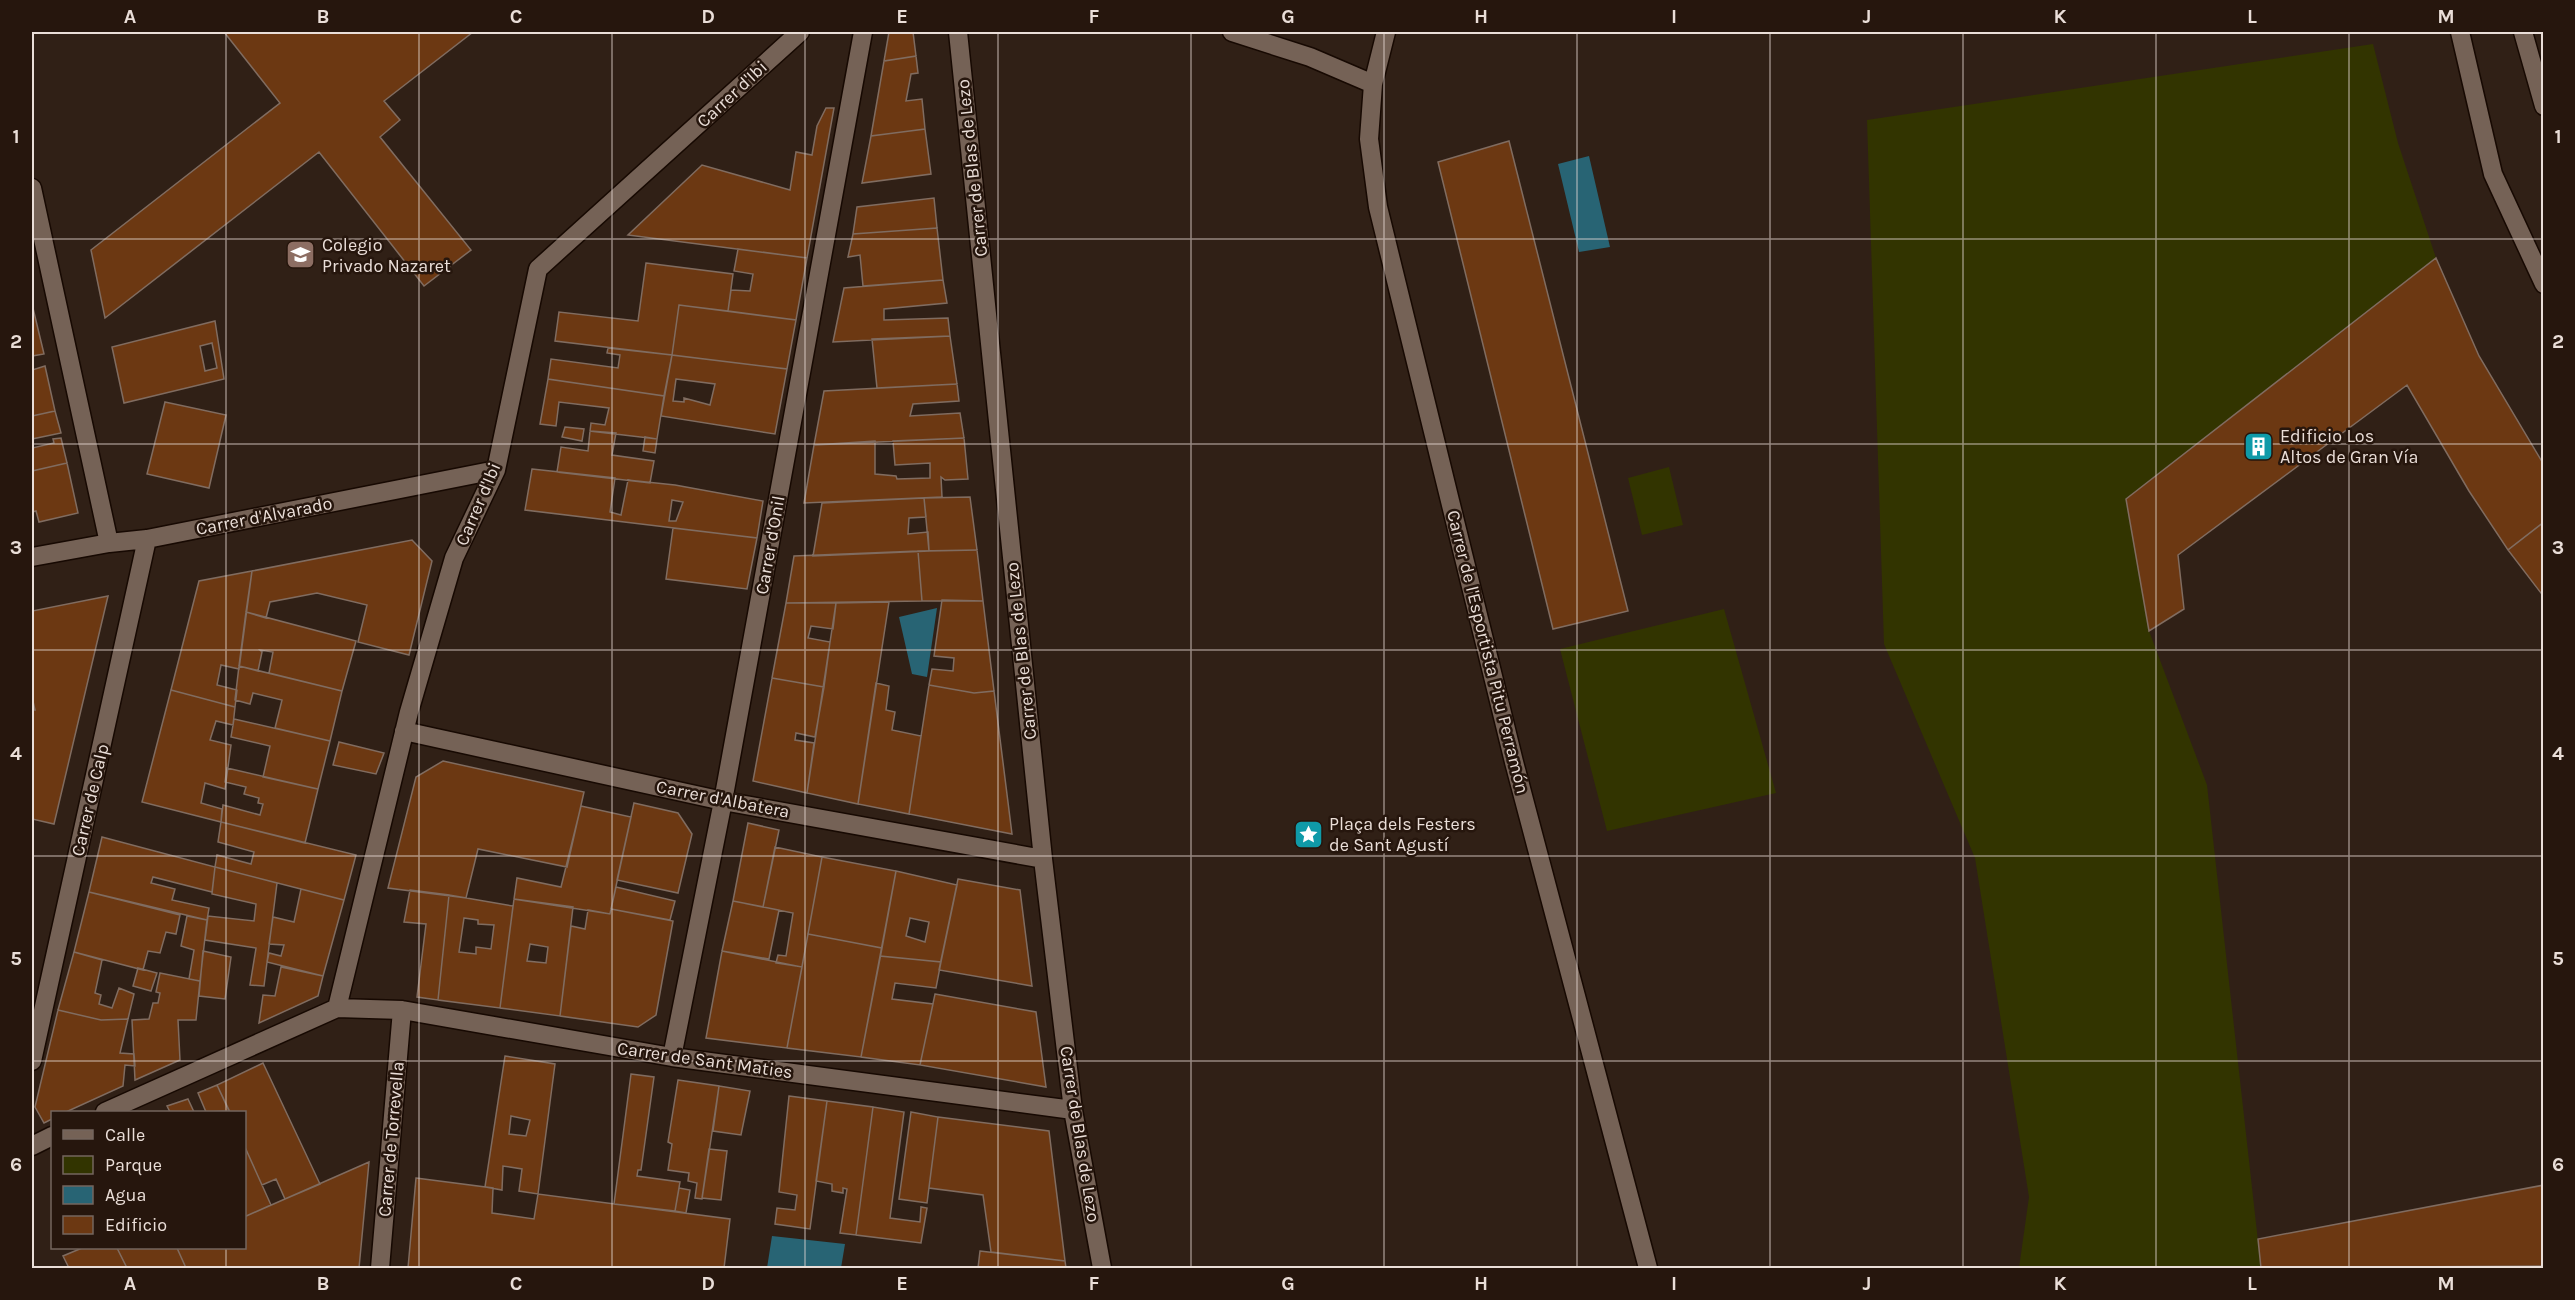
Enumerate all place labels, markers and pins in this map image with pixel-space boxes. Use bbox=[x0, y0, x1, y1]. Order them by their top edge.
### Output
place label: Colegio Privado Nazaret bbox=[322, 234, 451, 277]
school or university icon: Colegio Privado Nazaret bbox=[285, 239, 317, 271]
place label: Edificio Los Altos de Gran Vía bbox=[2280, 425, 2418, 468]
building icon: Edificio Los Altos de Gran Vía bbox=[2243, 430, 2275, 462]
place label: Plaça dels Festers de Sant Agustí bbox=[1329, 813, 1476, 856]
place icon: Plaça dels Festers de Sant Agustí bbox=[1292, 818, 1324, 850]

